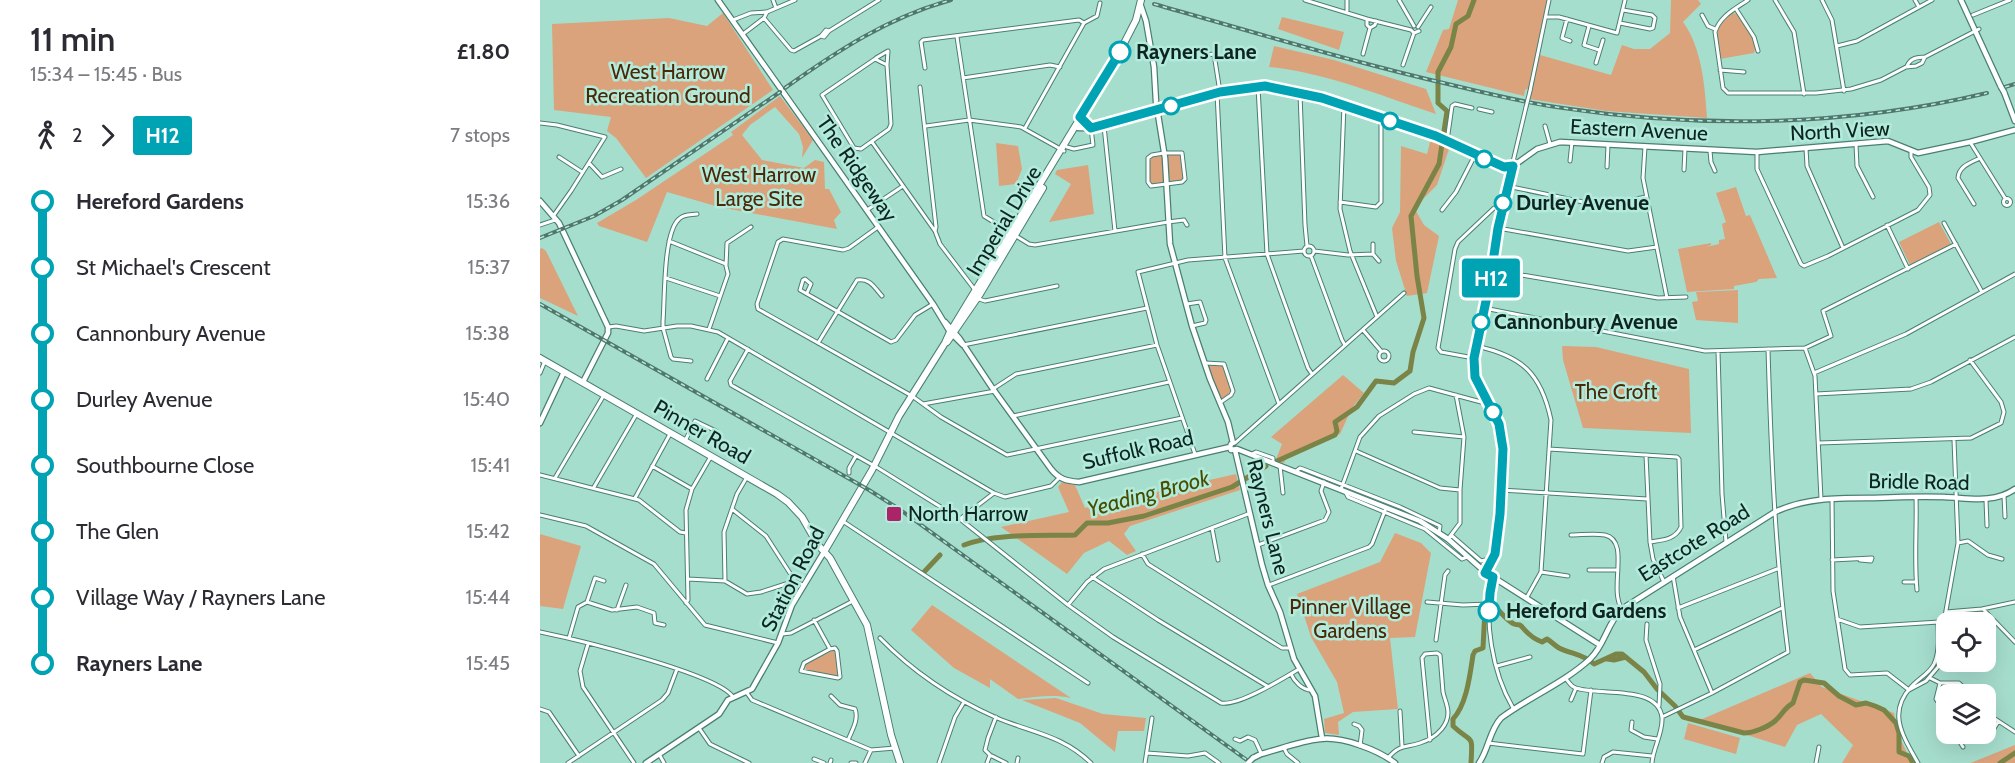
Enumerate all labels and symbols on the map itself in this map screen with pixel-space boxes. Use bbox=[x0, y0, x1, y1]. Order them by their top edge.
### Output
place label: Rayners Lane bbox=[1136, 39, 1257, 64]
marker: Rayners Lane bbox=[1109, 41, 1131, 63]
park label: West Harrow Recreation Ground bbox=[585, 59, 751, 108]
unlabelled marker bbox=[1162, 97, 1180, 115]
street label: The Ridgeway bbox=[812, 111, 903, 227]
unlabelled marker bbox=[1381, 112, 1399, 130]
street label: Eastern Avenue bbox=[1570, 113, 1709, 146]
street label: North View bbox=[1789, 115, 1891, 146]
unlabelled marker bbox=[1475, 150, 1493, 168]
street label: Imperial Drive bbox=[961, 161, 1046, 280]
park label: West Harrow Large Site bbox=[702, 162, 816, 211]
place label: Durley Avenue bbox=[1516, 190, 1649, 215]
marker: Durley Avenue bbox=[1494, 194, 1512, 212]
line badge: H12 bbox=[1456, 258, 1526, 298]
place label: Cannonbury Avenue bbox=[1494, 309, 1678, 334]
marker: Cannonbury Avenue bbox=[1472, 313, 1490, 331]
park label: The Croft bbox=[1575, 379, 1657, 404]
street label: Pinner Road bbox=[649, 394, 755, 469]
unlabelled marker bbox=[1484, 403, 1502, 421]
street label: Suffolk Road bbox=[1080, 425, 1196, 474]
street label: Rayners Lane bbox=[1242, 456, 1295, 578]
water label: Yeading Brook bbox=[1084, 464, 1213, 523]
street label: Bridle Road bbox=[1868, 468, 1970, 495]
street label: Eastcote Road bbox=[1634, 499, 1754, 587]
place label: North Harrow bbox=[908, 501, 1028, 526]
marker: North Harrow bbox=[885, 505, 903, 523]
street label: Station Road bbox=[756, 522, 830, 635]
park label: Pinner Village Gardens bbox=[1289, 594, 1411, 643]
place label: Hereford Gardens bbox=[1506, 598, 1666, 623]
marker: Hereford Gardens bbox=[1478, 600, 1500, 622]

